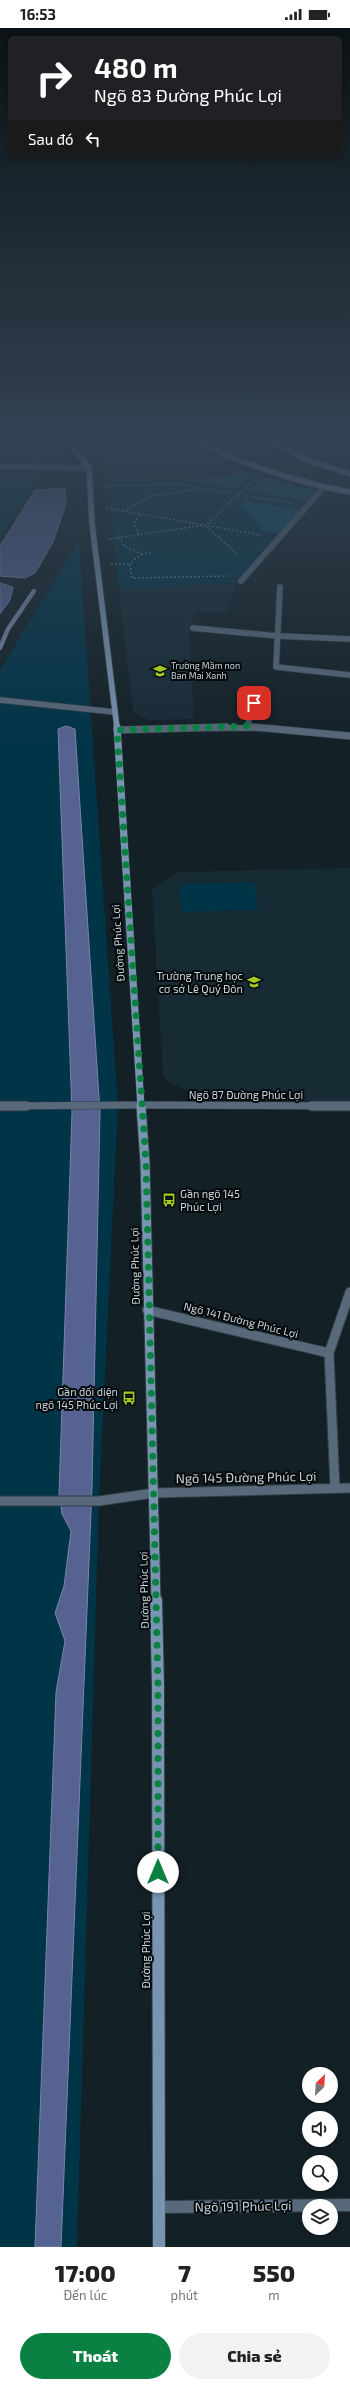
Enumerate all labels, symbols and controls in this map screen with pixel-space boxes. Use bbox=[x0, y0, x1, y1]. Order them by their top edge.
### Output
text: 16:53 bbox=[20, 5, 56, 23]
text: 480 m bbox=[94, 50, 178, 84]
icon: right bbox=[28, 52, 80, 104]
text: Ngõ 83 Đường Phúc Lợi bbox=[94, 84, 282, 106]
icon: left bbox=[82, 128, 104, 150]
text: Sau đó bbox=[28, 130, 74, 148]
place label: Trường Mầm non Ban Mai Xanh bbox=[171, 660, 240, 681]
school or university icon: Trường Mầm non Ban Mai Xanh bbox=[152, 663, 168, 679]
pin bbox=[237, 686, 271, 720]
icon: arrive bbox=[243, 692, 265, 714]
street label: Đường Phúc Lợi bbox=[108, 904, 128, 982]
place label: Trường Trung học cơ sở Lê Quý Đôn bbox=[157, 969, 243, 996]
school or university icon: Trường Trung học cơ sở Lê Quý Đôn bbox=[246, 974, 262, 990]
street label: Ngõ 87 Đường Phúc Lợi bbox=[189, 1088, 303, 1102]
place label: Gần ngõ 145 Phúc Lợi bbox=[180, 1187, 240, 1214]
bus stop icon: Gần ngõ 145 Phúc Lợi bbox=[161, 1192, 177, 1208]
street label: Đường Phúc Lợi bbox=[127, 1227, 143, 1305]
street label: Ngõ 141 Đường Phúc Lợi bbox=[182, 1299, 300, 1341]
place label: Gần đối diện ngõ 145 Phúc Lợi bbox=[36, 1385, 118, 1412]
bus stop icon: Gần đối diện ngõ 145 Phúc Lợi bbox=[121, 1390, 137, 1406]
street label: Ngõ 145 Đường Phúc Lợi bbox=[176, 1468, 316, 1486]
street label: Đường Phúc Lợi bbox=[136, 1551, 152, 1629]
position arrow bbox=[137, 1851, 179, 1893]
street label: Đường Phúc Lợi bbox=[139, 1912, 153, 1989]
north arrow bbox=[302, 2067, 338, 2103]
map controls bbox=[302, 2067, 338, 2235]
button: sound bbox=[302, 2111, 338, 2147]
button: search bbox=[302, 2155, 338, 2191]
street label: Ngõ 191 Phúc Lợi bbox=[195, 2197, 291, 2215]
button: layers bbox=[302, 2199, 338, 2235]
text: 17:00 bbox=[55, 2258, 116, 2287]
text: 7 bbox=[178, 2258, 191, 2287]
text: 550 bbox=[253, 2258, 295, 2287]
text: Đến lúc bbox=[63, 2287, 107, 2303]
text: phút bbox=[171, 2287, 198, 2303]
text: m bbox=[268, 2287, 280, 2303]
button: Thoát bbox=[20, 2333, 171, 2379]
button: Chia sẻ bbox=[179, 2333, 330, 2379]

